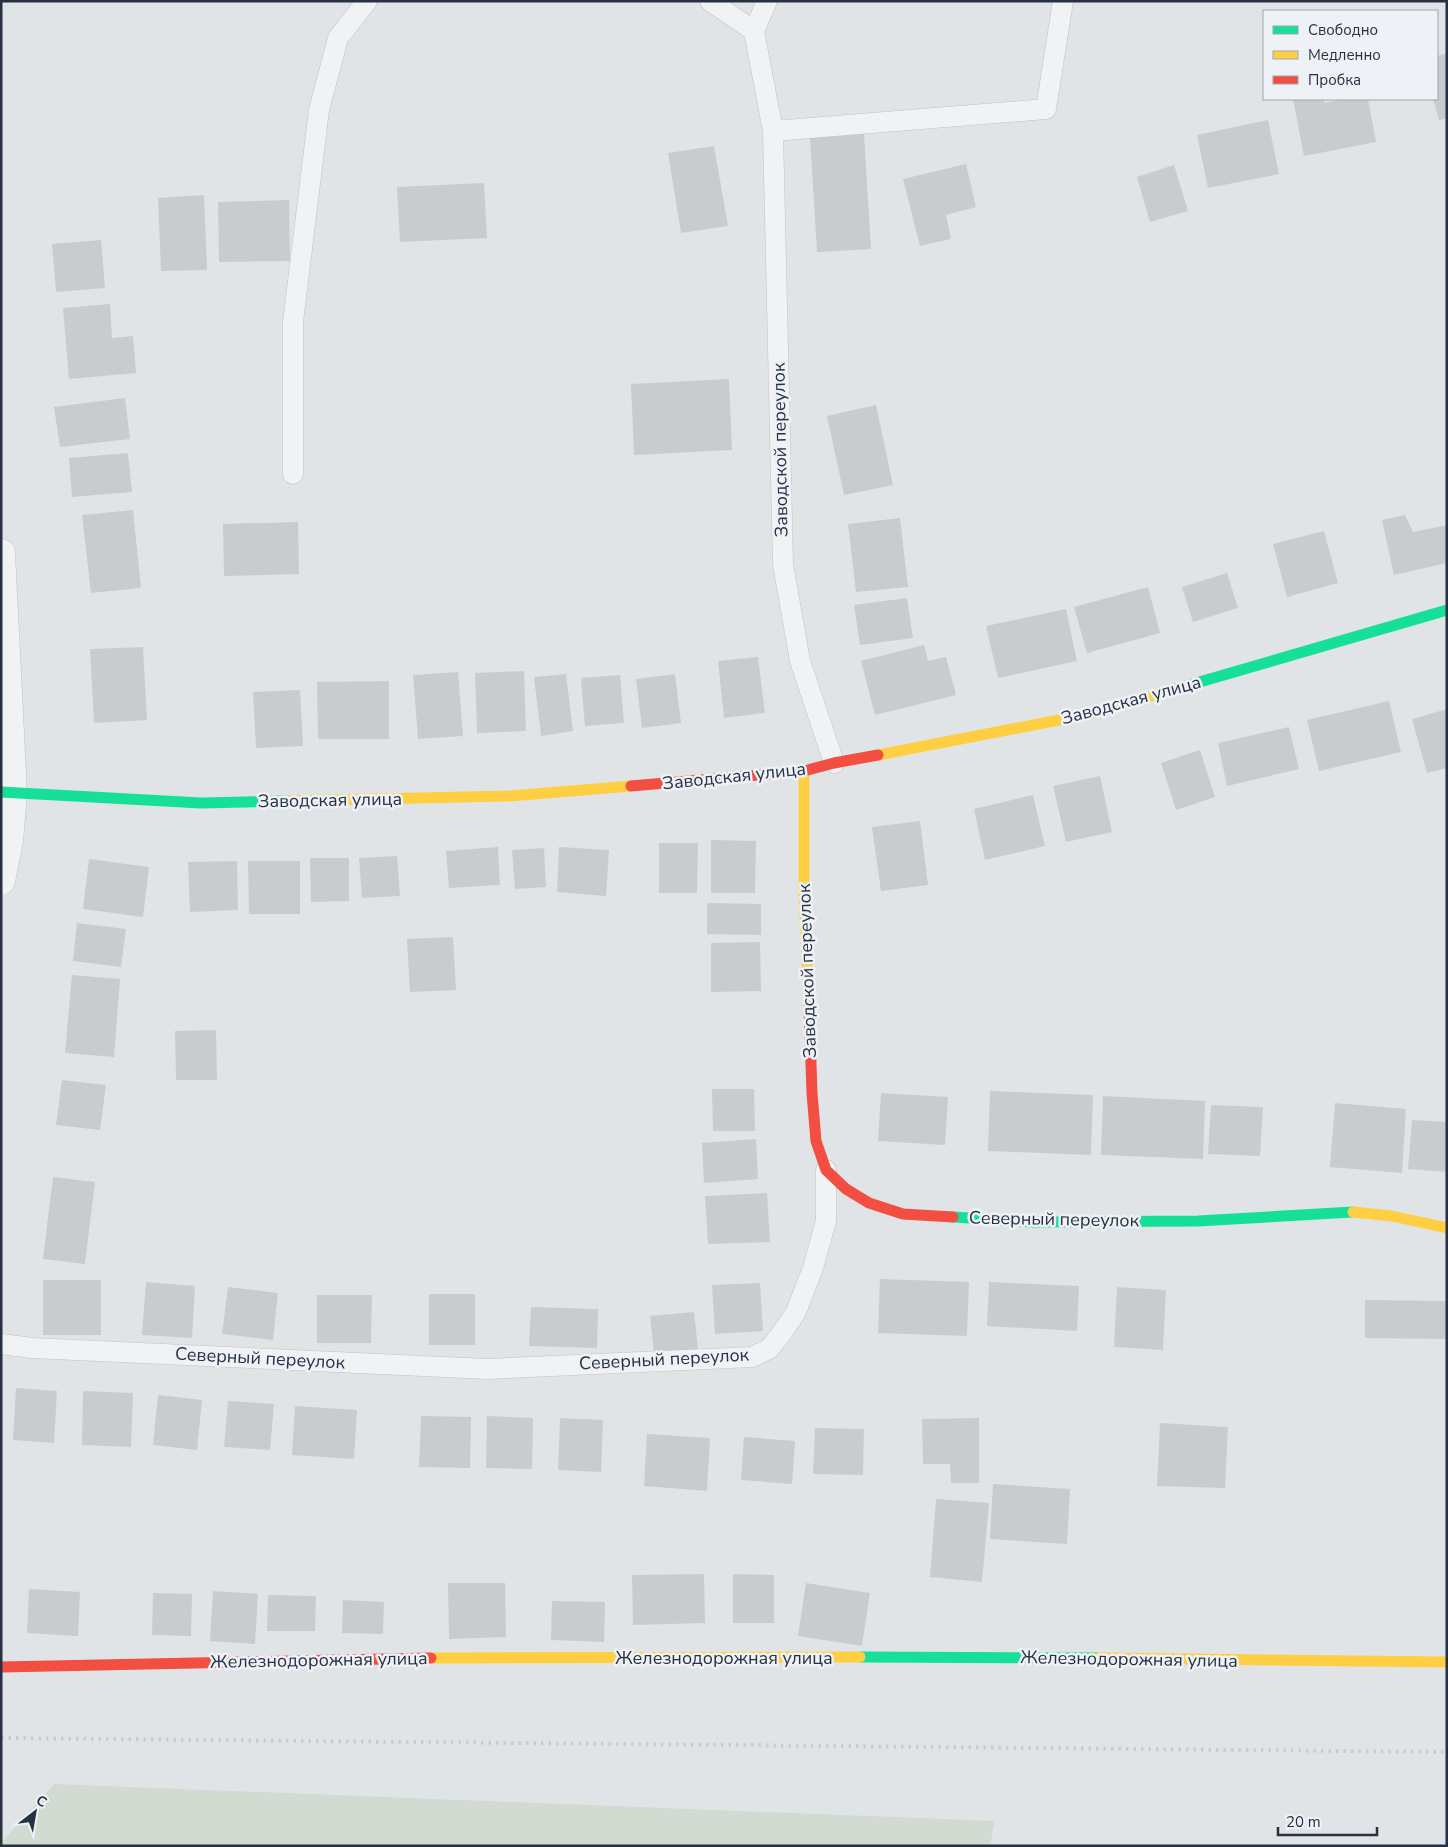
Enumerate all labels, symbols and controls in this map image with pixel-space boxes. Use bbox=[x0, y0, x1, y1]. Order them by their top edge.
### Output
legend bbox=[1263, 10, 1438, 100]
text: Свободно bbox=[1308, 20, 1378, 40]
text: Медленно bbox=[1308, 45, 1381, 65]
text: Пробка bbox=[1308, 70, 1361, 90]
street label: Заводской переулок bbox=[766, 362, 794, 538]
street label: Заводская улица bbox=[1058, 670, 1204, 730]
street label: Заводская улица bbox=[661, 757, 807, 795]
street label: Заводская улица bbox=[258, 787, 402, 813]
street label: Заводской переулок bbox=[792, 883, 822, 1059]
street label: Северный переулок bbox=[969, 1206, 1140, 1232]
street label: Северный переулок bbox=[174, 1342, 346, 1374]
street label: Северный переулок bbox=[578, 1343, 750, 1375]
street label: Железнодорожная улица bbox=[1020, 1645, 1238, 1673]
street label: Железнодорожная улица bbox=[210, 1646, 428, 1674]
street label: Железнодорожная улица bbox=[615, 1646, 833, 1670]
north arrow bbox=[10, 1787, 60, 1837]
text: С bbox=[32, 1791, 51, 1812]
scale bar bbox=[1278, 1804, 1377, 1836]
text: 20 m bbox=[1286, 1812, 1321, 1832]

